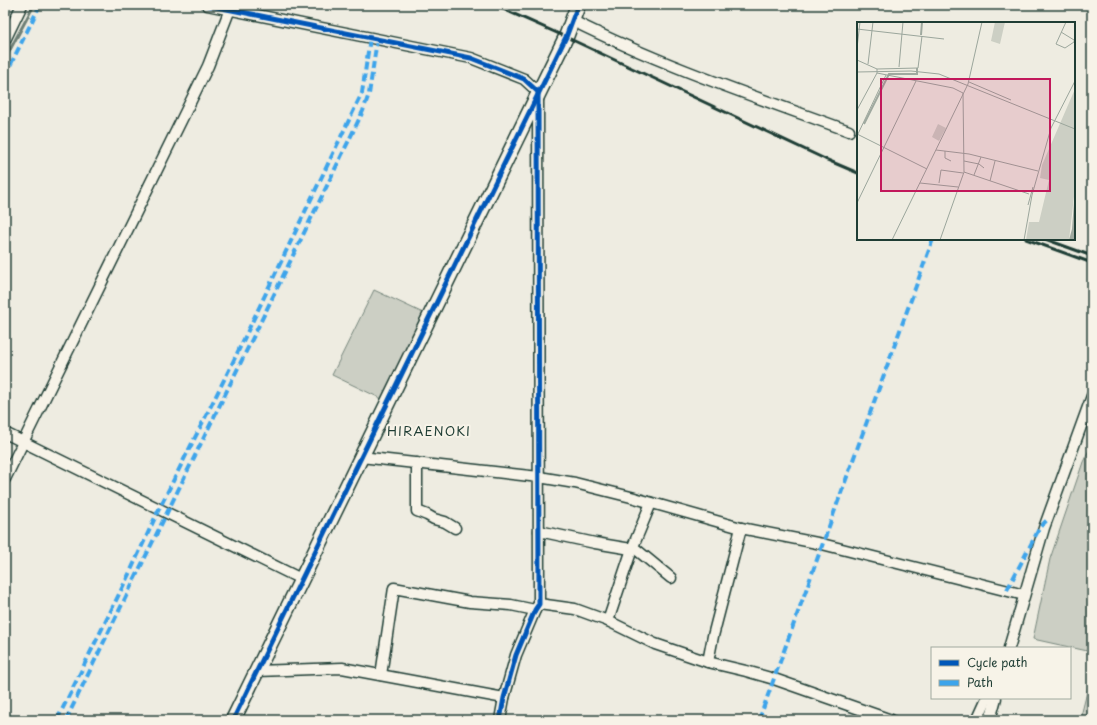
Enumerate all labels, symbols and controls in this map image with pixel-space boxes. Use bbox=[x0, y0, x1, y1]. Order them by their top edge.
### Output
inset map bbox=[857, 22, 1075, 240]
district label: HIRAENOKI bbox=[387, 421, 471, 440]
legend bbox=[931, 647, 1071, 699]
text: Cycle path bbox=[967, 653, 1028, 671]
text: Path bbox=[967, 673, 993, 691]

